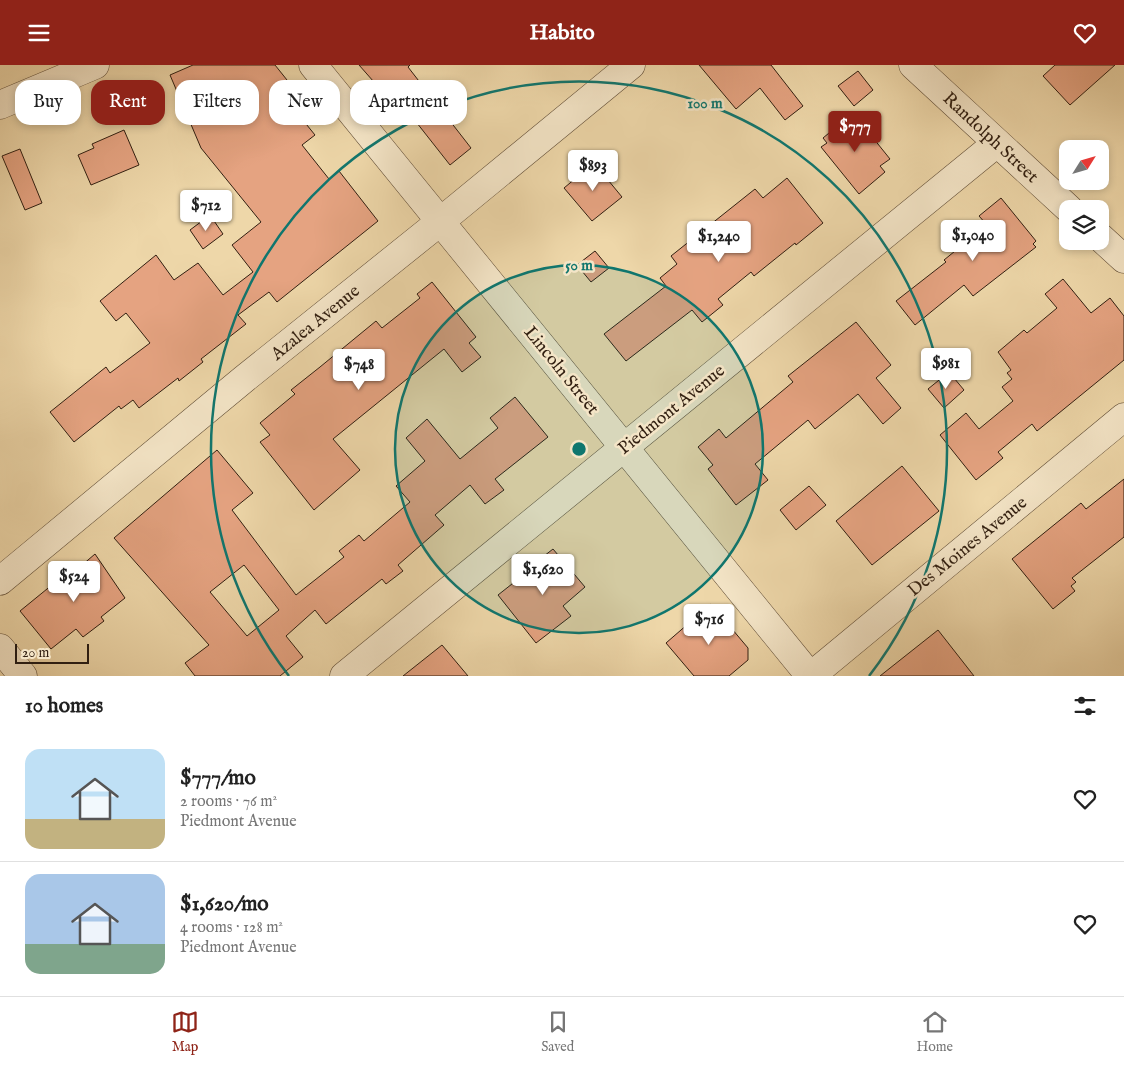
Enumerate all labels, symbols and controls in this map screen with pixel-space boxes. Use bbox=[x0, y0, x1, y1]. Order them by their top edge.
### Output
icon: menu bbox=[25, 19, 53, 47]
text: Habito bbox=[529, 19, 595, 47]
icon: heart bbox=[1071, 19, 1099, 47]
chip: Buy bbox=[15, 80, 81, 125]
chip: Rent bbox=[91, 80, 165, 125]
chip: Filters bbox=[175, 80, 259, 125]
chip: New bbox=[269, 80, 340, 125]
chip: Apartment bbox=[350, 80, 467, 125]
street label: Randolph Street bbox=[937, 88, 1043, 188]
text: 100 m bbox=[687, 94, 723, 113]
pin: $777 bbox=[825, 111, 885, 153]
text: $777 bbox=[839, 117, 871, 137]
north arrow bbox=[1059, 140, 1109, 190]
map controls bbox=[1059, 140, 1109, 250]
pin: $893 bbox=[563, 149, 623, 192]
text: $893 bbox=[579, 156, 607, 176]
pin: $712 bbox=[176, 189, 236, 232]
text: $712 bbox=[191, 196, 221, 216]
button: layers bbox=[1059, 200, 1109, 250]
pin: $1,040 bbox=[932, 219, 1014, 262]
pin: $1,240 bbox=[678, 221, 760, 263]
text: $1,040 bbox=[952, 226, 994, 246]
text: $1,240 bbox=[698, 227, 740, 247]
text: 50 m bbox=[565, 256, 593, 275]
street label: Azalea Avenue bbox=[266, 280, 365, 367]
street label: Lincoln Street bbox=[518, 322, 604, 420]
pin: $981 bbox=[916, 347, 976, 390]
pin: $748 bbox=[329, 349, 389, 391]
text: $981 bbox=[932, 354, 960, 374]
text: $748 bbox=[344, 355, 374, 375]
street label: Piedmont Avenue bbox=[614, 360, 730, 460]
centre of rings bbox=[570, 440, 588, 458]
street label: Des Moines Avenue bbox=[903, 492, 1032, 602]
pin: $1,620 bbox=[502, 553, 584, 596]
text: $1,620 bbox=[522, 560, 564, 580]
pin: $524 bbox=[44, 561, 104, 603]
text: $524 bbox=[59, 567, 89, 587]
pin: $716 bbox=[679, 603, 739, 646]
text: $716 bbox=[694, 610, 724, 630]
scale bar bbox=[15, 641, 89, 664]
text: 20 m bbox=[22, 644, 49, 662]
icon: filters bbox=[1071, 692, 1099, 720]
text: 10 homes bbox=[25, 693, 103, 720]
text: $777/mo bbox=[180, 765, 256, 792]
icon: home bbox=[65, 769, 125, 829]
icon: heart bbox=[1071, 785, 1099, 813]
text: 2 rooms · 76 m² bbox=[180, 792, 277, 812]
text: Piedmont Avenue bbox=[180, 812, 297, 832]
text: $1,620/mo bbox=[180, 891, 269, 918]
icon: home bbox=[65, 894, 125, 954]
icon: heart bbox=[1071, 910, 1099, 938]
text: 4 rooms · 128 m² bbox=[180, 918, 283, 938]
text: Piedmont Avenue bbox=[180, 938, 297, 958]
tab: Map bbox=[171, 1008, 199, 1056]
tab: Saved bbox=[541, 1008, 574, 1056]
tab: Home bbox=[916, 1008, 953, 1056]

